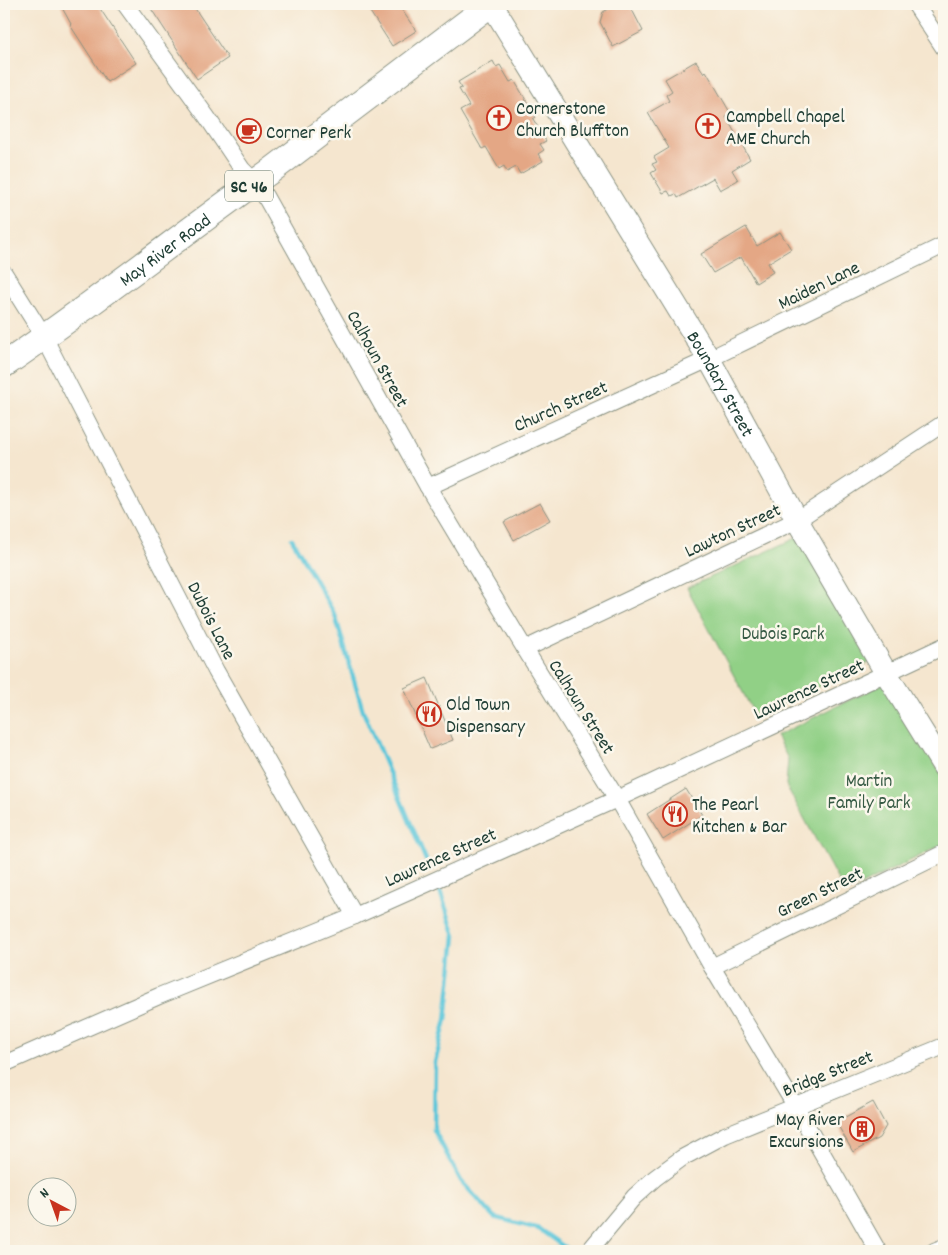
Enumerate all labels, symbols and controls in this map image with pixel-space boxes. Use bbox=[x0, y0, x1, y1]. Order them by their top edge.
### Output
place label: Cornerstone Church Bluffton bbox=[516, 97, 629, 146]
church icon: Cornerstone Church Bluffton bbox=[486, 105, 512, 131]
place label: Campbell Chapel AME Church bbox=[726, 105, 845, 154]
church icon: Campbell Chapel AME Church bbox=[695, 113, 721, 139]
cafe icon: Corner Perk bbox=[236, 118, 262, 144]
place label: Corner Perk bbox=[266, 121, 351, 148]
road number: SC 46 bbox=[225, 170, 273, 202]
street label: May River Road bbox=[115, 209, 218, 295]
street label: Maiden Lane bbox=[774, 256, 865, 319]
street label: Calhoun Street bbox=[338, 306, 414, 413]
street label: Boundary Street bbox=[678, 327, 759, 443]
street label: Church Street bbox=[510, 375, 613, 441]
street label: Lawton Street bbox=[681, 498, 786, 566]
street label: Dubois Lane bbox=[179, 578, 241, 665]
park label: Dubois Park bbox=[742, 622, 825, 649]
street label: Lawrence Street bbox=[750, 654, 869, 729]
street label: Calhoun Street bbox=[540, 655, 620, 761]
place label: Old Town Dispensary bbox=[446, 693, 525, 742]
restaurant icon: Old Town Dispensary bbox=[416, 701, 442, 727]
park label: Martin Family Park bbox=[828, 769, 911, 818]
place label: The Pearl Kitchen & Bar bbox=[692, 793, 787, 842]
restaurant icon: The Pearl Kitchen & Bar bbox=[662, 801, 688, 827]
street label: Lawrence Street bbox=[381, 823, 502, 896]
street label: Green Street bbox=[773, 862, 868, 927]
street label: Bridge Street bbox=[779, 1045, 878, 1106]
place label: May River Excursions bbox=[769, 1108, 844, 1157]
building icon: May River Excursions bbox=[849, 1116, 875, 1142]
north arrow bbox=[28, 1178, 78, 1228]
text: N bbox=[36, 1184, 54, 1204]

